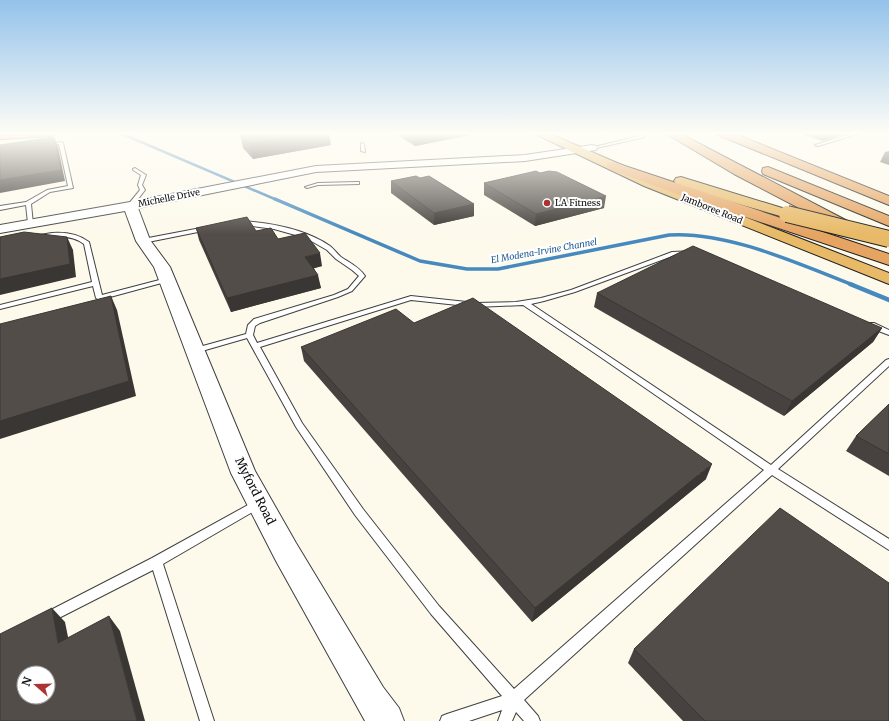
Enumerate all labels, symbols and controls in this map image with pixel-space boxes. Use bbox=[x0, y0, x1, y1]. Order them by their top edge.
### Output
street label: Michelle Drive bbox=[137, 186, 201, 209]
street label: Jamboree Road bbox=[679, 191, 745, 226]
place label: LA Fitness bbox=[555, 197, 601, 208]
marker: LA Fitness bbox=[542, 198, 552, 208]
water label: El Modena-Irvine Channel bbox=[490, 236, 598, 265]
street label: Myford Road bbox=[232, 454, 279, 527]
north arrow bbox=[16, 665, 56, 705]
text: N bbox=[19, 675, 35, 688]

